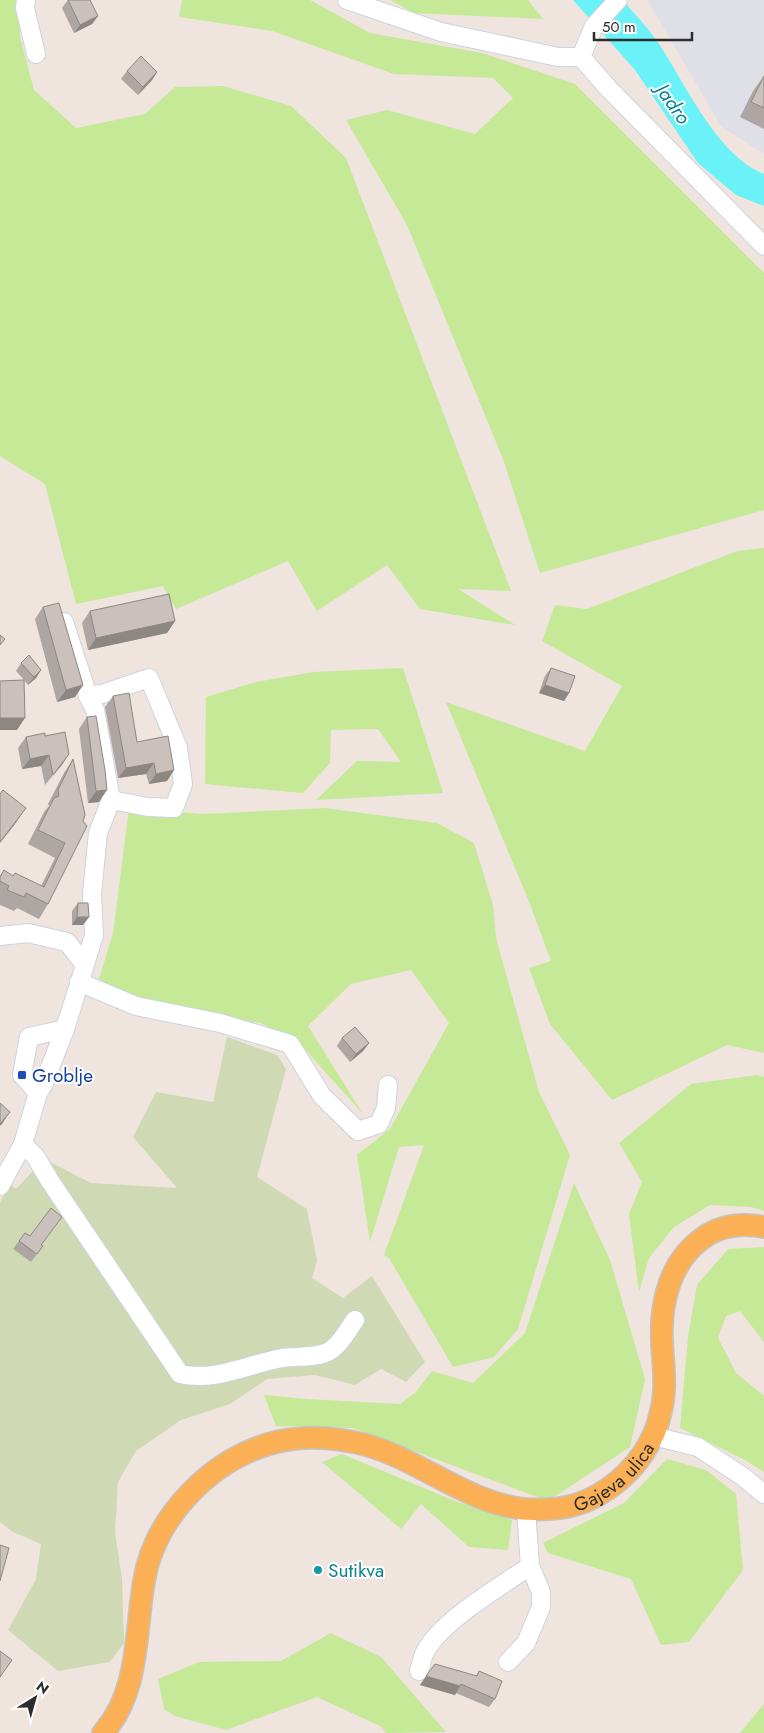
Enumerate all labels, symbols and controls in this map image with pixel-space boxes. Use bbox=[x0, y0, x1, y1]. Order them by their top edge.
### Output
scale bar bbox=[594, 10, 692, 42]
text: 50 m bbox=[602, 16, 636, 38]
water label: Jadro bbox=[646, 74, 698, 131]
place label: Groblje bbox=[32, 1062, 93, 1089]
marker: Groblje bbox=[16, 1069, 28, 1081]
street label: Gajeva ulica bbox=[570, 1437, 660, 1518]
place label: Sutikva bbox=[328, 1557, 384, 1584]
marker: Sutikva bbox=[312, 1564, 324, 1576]
north arrow bbox=[10, 1673, 60, 1723]
text: N bbox=[32, 1676, 53, 1699]

